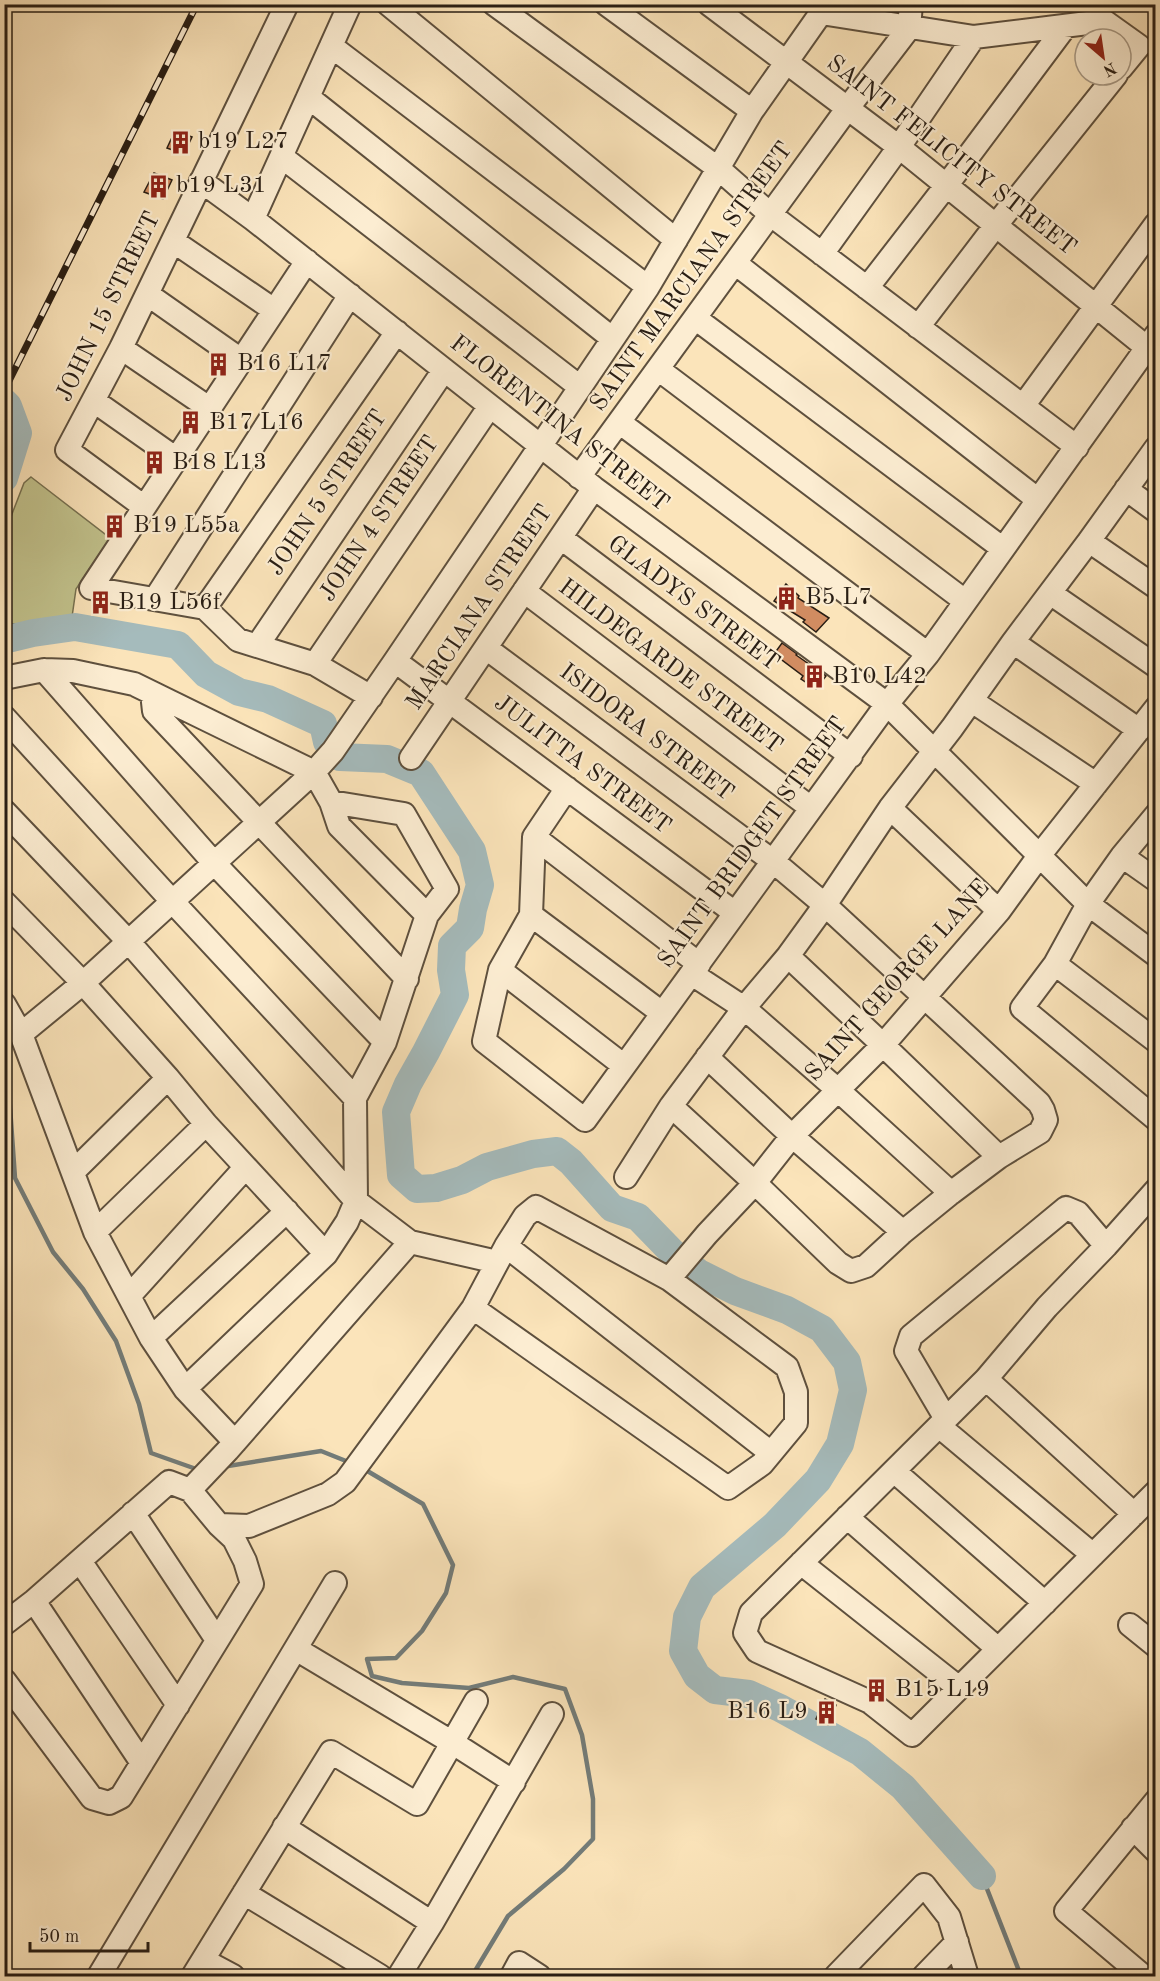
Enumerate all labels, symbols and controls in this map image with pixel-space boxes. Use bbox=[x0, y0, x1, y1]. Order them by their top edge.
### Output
north arrow bbox=[1073, 27, 1133, 87]
street label: SAINT FELICITY STREET bbox=[822, 51, 1080, 261]
text: N bbox=[1099, 58, 1119, 79]
building icon: b19 L27 bbox=[167, 129, 193, 155]
place label: b19 L27 bbox=[198, 130, 289, 154]
street label: SAINT MARCIANA STREET bbox=[586, 138, 798, 416]
building icon: b19 L31 bbox=[145, 173, 171, 199]
place label: b19 L31 bbox=[176, 174, 267, 198]
street label: JOHN 15 STREET bbox=[53, 208, 165, 406]
street label: FLORENTINA STREET bbox=[445, 331, 673, 517]
building icon: B16 L17 bbox=[206, 351, 232, 377]
place label: B16 L17 bbox=[237, 352, 332, 376]
street label: JOHN 5 STREET bbox=[264, 406, 392, 580]
building icon: B17 L16 bbox=[178, 410, 204, 436]
place label: B17 L16 bbox=[209, 411, 304, 435]
street label: JOHN 4 STREET bbox=[316, 432, 444, 606]
building icon: B18 L13 bbox=[141, 450, 167, 476]
place label: B18 L13 bbox=[172, 451, 267, 475]
street label: MARCIANA STREET bbox=[402, 501, 558, 715]
building icon: B19 L55a bbox=[102, 513, 128, 539]
place label: B19 L55a bbox=[133, 514, 240, 538]
street label: GLADYS STREET bbox=[603, 532, 783, 676]
street label: HILDEGARDE STREET bbox=[554, 575, 786, 759]
building icon: B5 L7 bbox=[774, 585, 800, 611]
place label: B5 L7 bbox=[805, 586, 872, 610]
building icon: B19 L56f bbox=[87, 590, 113, 616]
place label: B19 L56f bbox=[118, 591, 222, 615]
street label: ISIDORA STREET bbox=[555, 660, 737, 806]
building icon: B10 L42 bbox=[801, 664, 827, 690]
place label: B10 L42 bbox=[832, 665, 927, 689]
street label: JULITTA STREET bbox=[489, 691, 675, 839]
street label: SAINT BRIDGET STREET bbox=[654, 713, 852, 973]
street label: SAINT GEORGE LANE bbox=[801, 876, 995, 1086]
building icon: B15 L19 bbox=[864, 1677, 890, 1703]
place label: B15 L19 bbox=[895, 1678, 990, 1702]
building icon: B16 L9 bbox=[813, 1699, 839, 1725]
place label: B16 L9 bbox=[727, 1700, 808, 1724]
scale bar bbox=[30, 1915, 148, 1953]
text: 50 m bbox=[39, 1928, 79, 1946]

